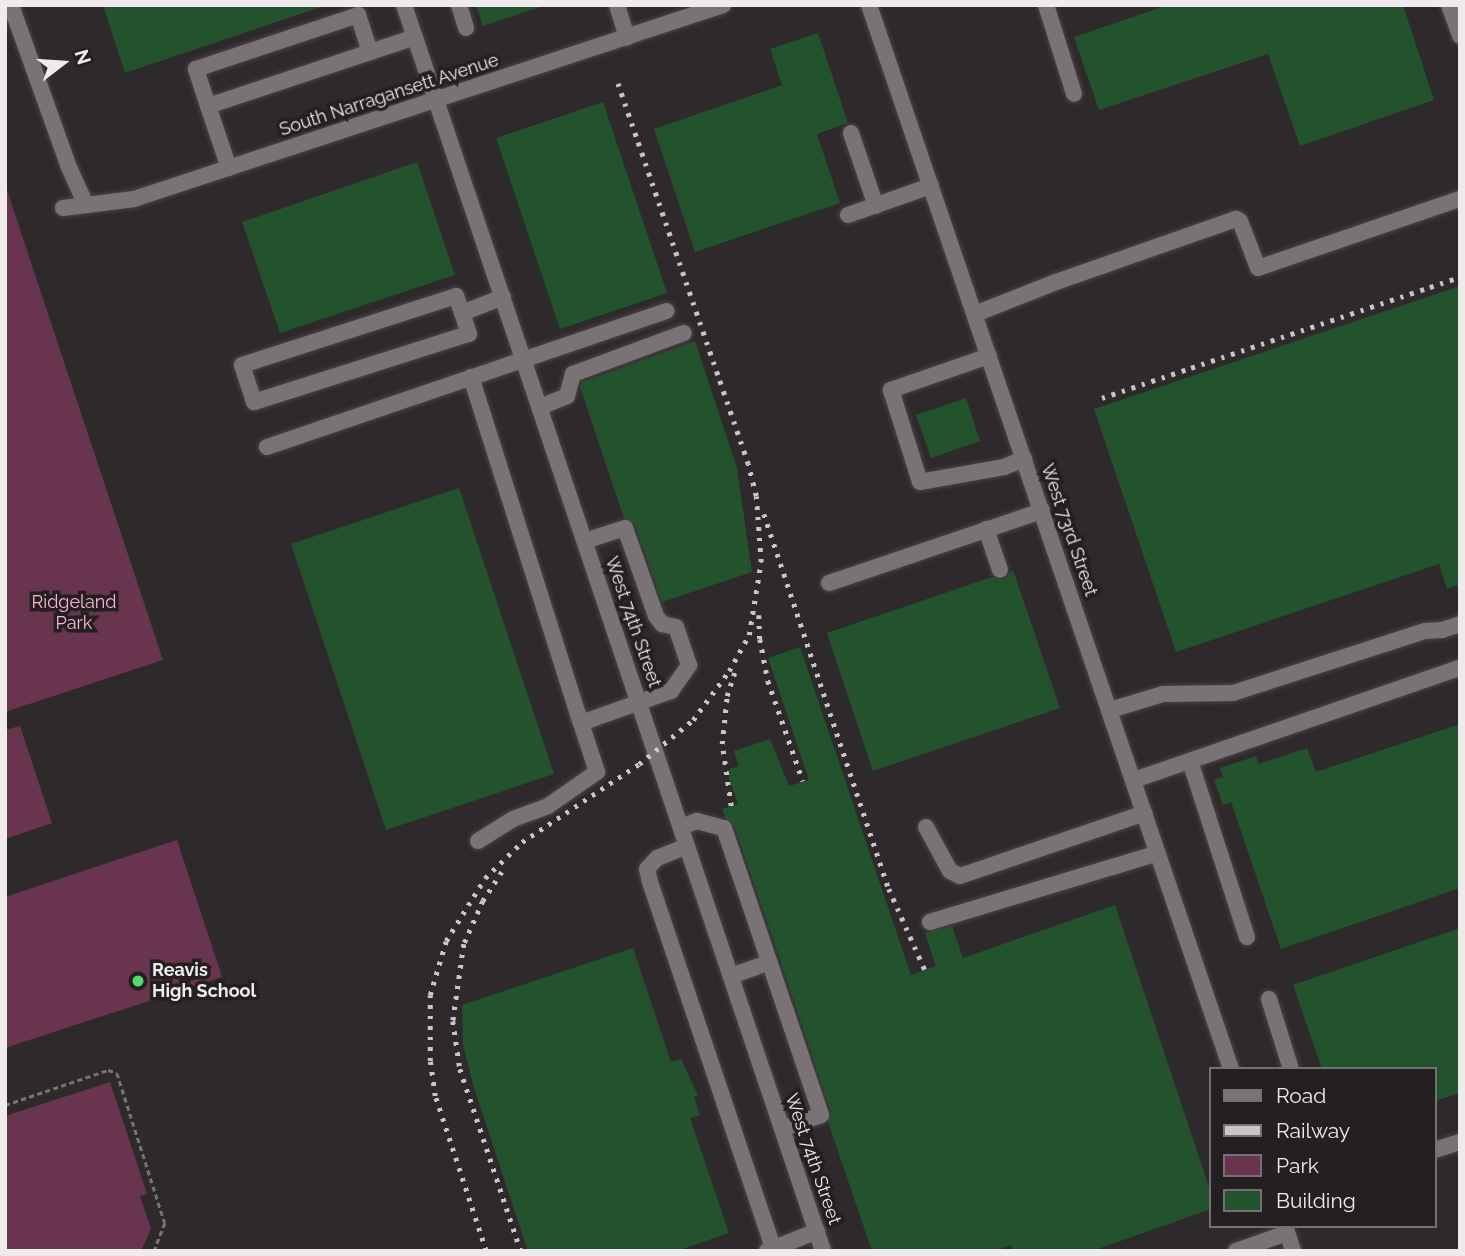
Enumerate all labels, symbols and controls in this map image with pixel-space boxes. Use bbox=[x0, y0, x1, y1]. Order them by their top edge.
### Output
north arrow bbox=[28, 28, 98, 98]
text: N bbox=[70, 47, 96, 67]
street label: South Narragansett Avenue bbox=[276, 49, 502, 141]
street label: West 73rd Street bbox=[1036, 461, 1102, 599]
street label: West 74th Street bbox=[600, 554, 666, 690]
park label: Ridgeland Park bbox=[32, 592, 116, 634]
place label: Reavis High School bbox=[152, 960, 256, 1002]
marker: Reavis High School bbox=[130, 973, 146, 989]
legend bbox=[1210, 1067, 1437, 1228]
text: Road bbox=[1276, 1083, 1326, 1108]
street label: West 74th Street bbox=[780, 1091, 846, 1227]
text: Railway bbox=[1276, 1118, 1350, 1143]
text: Park bbox=[1276, 1153, 1319, 1178]
text: Building bbox=[1276, 1188, 1356, 1213]

